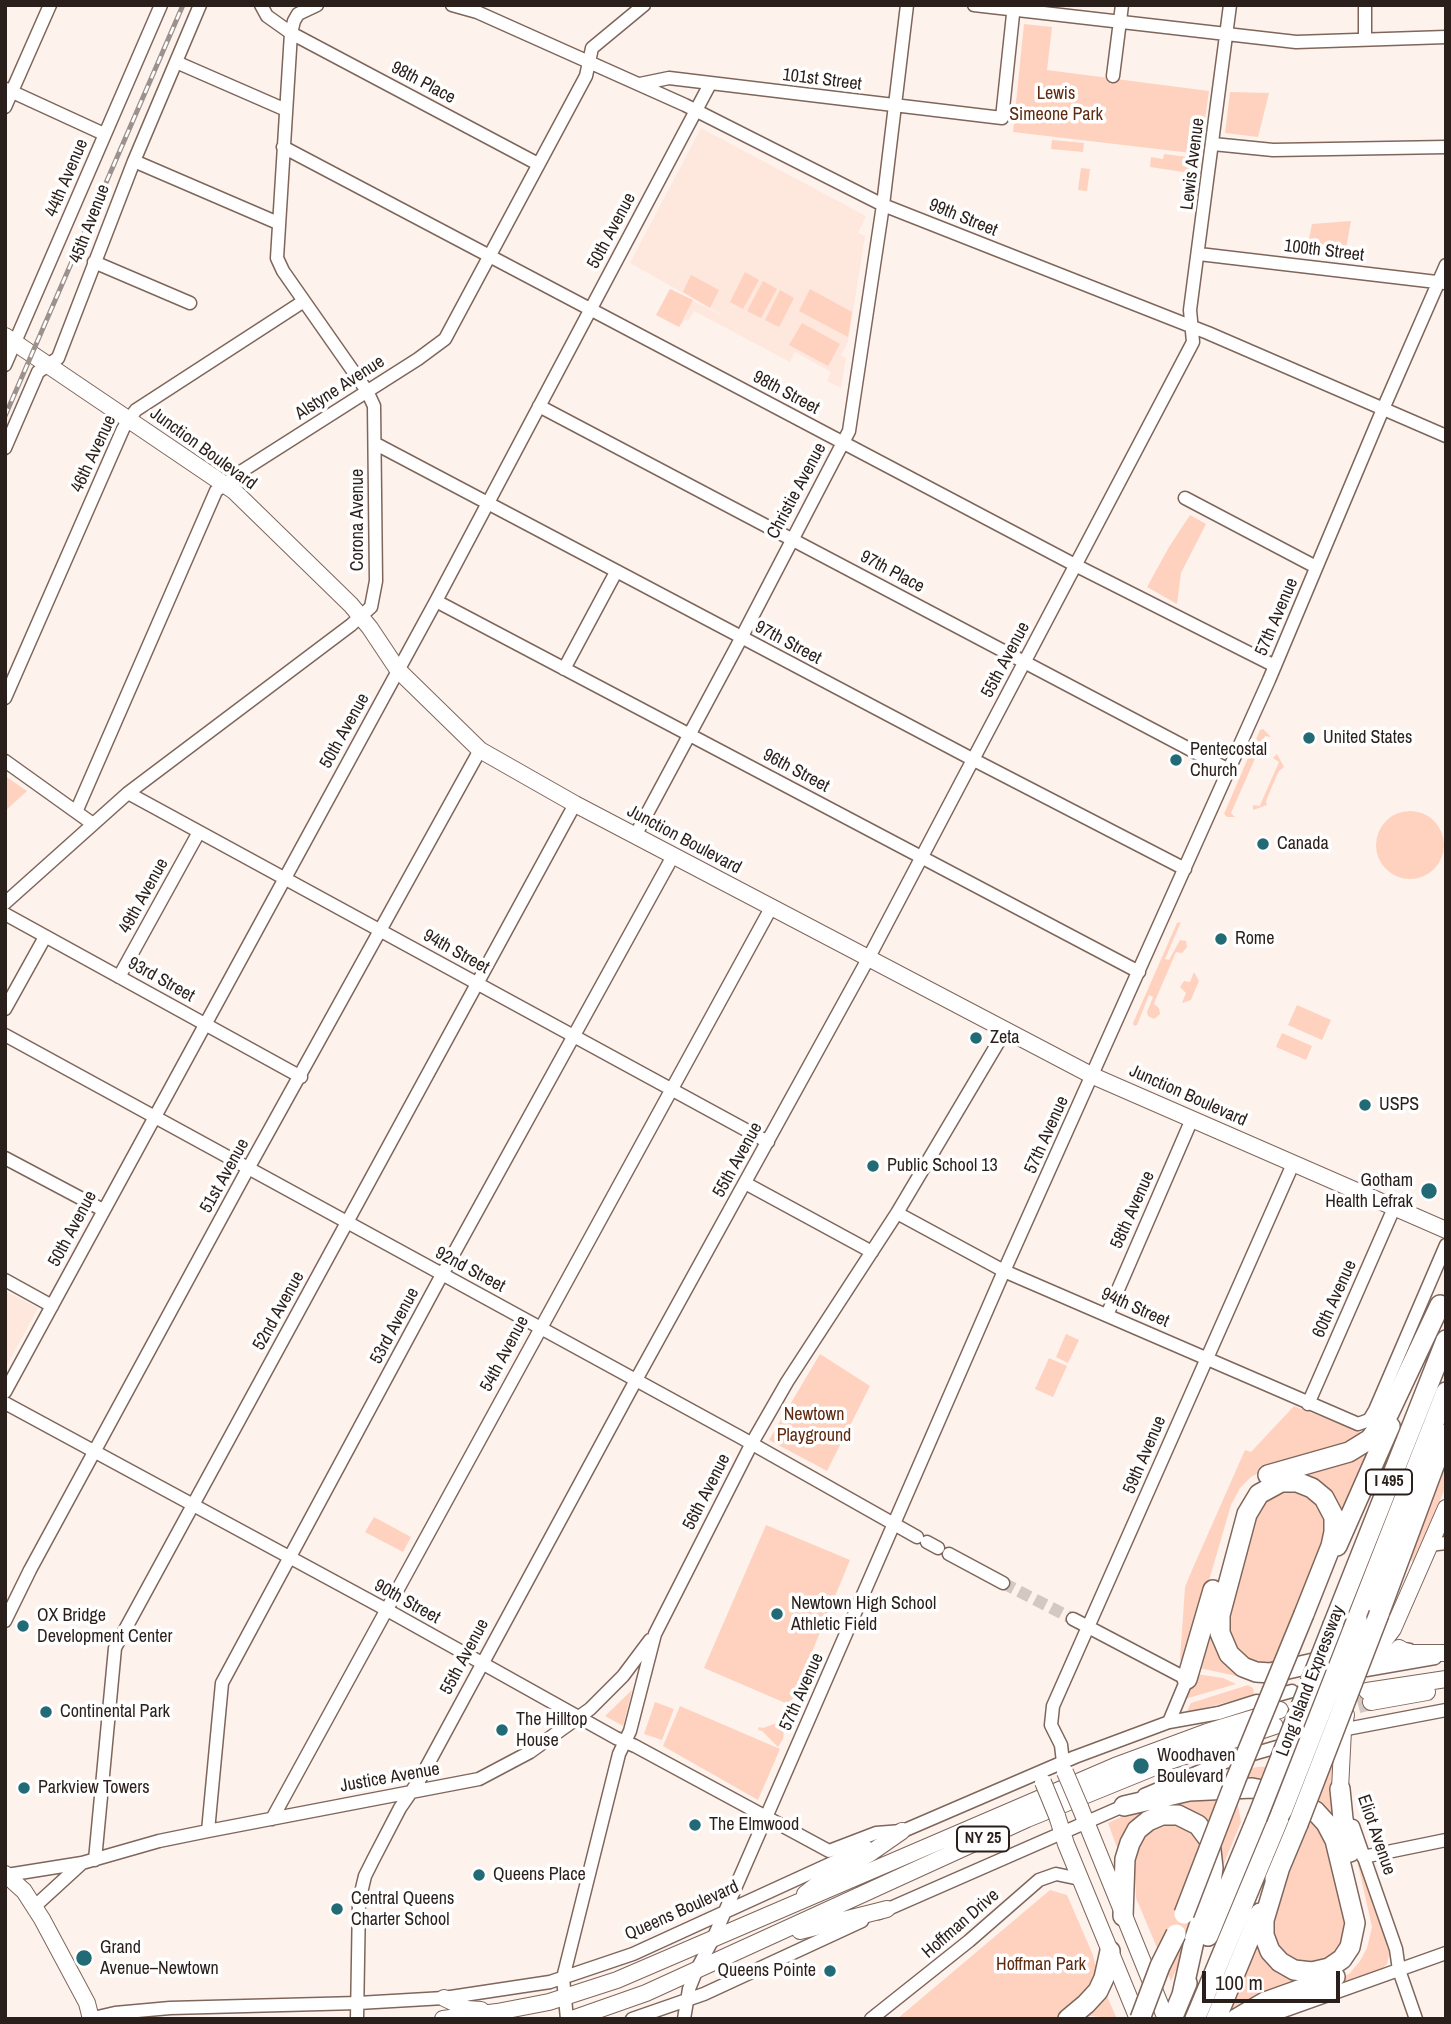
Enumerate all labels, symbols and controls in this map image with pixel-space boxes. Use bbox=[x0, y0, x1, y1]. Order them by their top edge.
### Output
street label: 98th Place bbox=[387, 57, 459, 109]
street label: 101st Street bbox=[781, 64, 863, 96]
park label: Lewis Simeone Park bbox=[1009, 83, 1103, 126]
street label: Lewis Avenue bbox=[1177, 117, 1209, 211]
street label: 44th Avenue bbox=[41, 136, 93, 220]
street label: 45th Avenue bbox=[65, 182, 115, 266]
street label: 50th Avenue bbox=[583, 189, 641, 273]
street label: 99th Street bbox=[925, 194, 1001, 242]
street label: 100th Street bbox=[1283, 235, 1365, 267]
street label: Alstyne Avenue bbox=[291, 351, 389, 425]
street label: 98th Street bbox=[749, 367, 823, 419]
street label: Junction Boulevard bbox=[146, 403, 260, 495]
street label: 46th Avenue bbox=[67, 412, 121, 496]
street label: Christie Avenue bbox=[763, 439, 831, 543]
street label: Corona Avenue bbox=[347, 469, 369, 571]
street label: 97th Place bbox=[856, 546, 928, 598]
street label: 57th Avenue bbox=[1251, 575, 1303, 659]
street label: 97th Street bbox=[751, 617, 825, 669]
street label: 55th Avenue bbox=[977, 618, 1035, 702]
street label: 50th Avenue bbox=[316, 690, 374, 772]
place label: United States bbox=[1323, 727, 1412, 749]
marker: United States bbox=[1301, 730, 1317, 746]
place label: Pentecostal Church bbox=[1190, 739, 1267, 782]
street label: 96th Street bbox=[759, 745, 833, 797]
marker: Pentecostal Church bbox=[1168, 752, 1184, 768]
street label: Junction Boulevard bbox=[623, 801, 745, 879]
place label: Canada bbox=[1277, 833, 1329, 855]
marker: Canada bbox=[1255, 836, 1271, 852]
street label: 49th Avenue bbox=[115, 855, 173, 937]
street label: 94th Street bbox=[419, 925, 493, 979]
place label: Rome bbox=[1235, 928, 1274, 950]
marker: Rome bbox=[1213, 931, 1229, 947]
street label: 93rd Street bbox=[124, 953, 198, 1007]
place label: Zeta bbox=[990, 1027, 1020, 1049]
marker: Zeta bbox=[968, 1030, 984, 1046]
street label: Junction Boulevard bbox=[1126, 1060, 1250, 1132]
street label: 57th Avenue bbox=[1020, 1093, 1074, 1177]
place label: USPS bbox=[1379, 1094, 1419, 1116]
marker: USPS bbox=[1357, 1097, 1373, 1113]
street label: 55th Avenue bbox=[709, 1119, 767, 1201]
street label: 51st Avenue bbox=[196, 1135, 254, 1217]
place label: Public School 13 bbox=[887, 1155, 998, 1177]
marker: Public School 13 bbox=[865, 1158, 881, 1174]
street label: 58th Avenue bbox=[1106, 1168, 1160, 1252]
place label: Gotham Health Lefrak bbox=[1325, 1170, 1413, 1212]
marker: Gotham Health Lefrak bbox=[1419, 1181, 1439, 1201]
street label: 50th Avenue bbox=[44, 1187, 102, 1271]
street label: 92nd Street bbox=[431, 1243, 509, 1297]
street label: 60th Avenue bbox=[1308, 1257, 1362, 1341]
street label: 52nd Avenue bbox=[249, 1268, 309, 1354]
street label: 94th Street bbox=[1098, 1283, 1172, 1333]
street label: 53rd Avenue bbox=[366, 1284, 424, 1368]
street label: 54th Avenue bbox=[476, 1312, 534, 1396]
park label: Newtown Playground bbox=[777, 1404, 851, 1446]
street label: 59th Avenue bbox=[1119, 1413, 1171, 1497]
street label: 56th Avenue bbox=[679, 1450, 735, 1534]
road number: I 495 bbox=[1366, 1470, 1412, 1494]
street label: 90th Street bbox=[370, 1575, 444, 1629]
place label: Newtown High School Athletic Field bbox=[791, 1593, 936, 1636]
street label: Long Island Expressway bbox=[1272, 1602, 1350, 1760]
place label: OX Bridge Development Center bbox=[37, 1605, 172, 1648]
marker: Newtown High School Athletic Field bbox=[769, 1606, 785, 1622]
street label: 55th Avenue bbox=[436, 1615, 494, 1699]
marker: OX Bridge Development Center bbox=[15, 1618, 31, 1634]
street label: 57th Avenue bbox=[775, 1650, 829, 1734]
place label: Continental Park bbox=[60, 1701, 170, 1723]
marker: Continental Park bbox=[38, 1704, 54, 1720]
place label: The Hilltop House bbox=[516, 1709, 587, 1752]
marker: The Hilltop House bbox=[494, 1722, 510, 1738]
place label: Woodhaven Boulevard bbox=[1157, 1745, 1236, 1788]
marker: Woodhaven Boulevard bbox=[1131, 1756, 1151, 1776]
street label: Justice Avenue bbox=[339, 1759, 441, 1797]
place label: Parkview Towers bbox=[38, 1777, 150, 1799]
marker: Parkview Towers bbox=[16, 1780, 32, 1796]
street label: Eliot Avenue bbox=[1352, 1792, 1400, 1878]
place label: The Elmwood bbox=[709, 1814, 799, 1836]
marker: The Elmwood bbox=[687, 1817, 703, 1833]
road number: NY 25 bbox=[957, 1826, 1009, 1852]
place label: Queens Place bbox=[493, 1864, 586, 1886]
marker: Queens Place bbox=[471, 1867, 487, 1883]
street label: Queens Boulevard bbox=[622, 1876, 742, 1946]
street label: Hoffman Drive bbox=[918, 1885, 1004, 1963]
place label: Central Queens Charter School bbox=[351, 1888, 454, 1930]
marker: Central Queens Charter School bbox=[329, 1901, 345, 1917]
place label: Grand Avenue–Newtown bbox=[100, 1937, 219, 1980]
marker: Grand Avenue–Newtown bbox=[74, 1948, 94, 1968]
park label: Hoffman Park bbox=[996, 1954, 1086, 1976]
scale bar bbox=[1206, 1958, 1344, 2002]
place label: Queens Pointe bbox=[718, 1960, 816, 1982]
marker: Queens Pointe bbox=[822, 1963, 838, 1979]
text: 100 m bbox=[1215, 1968, 1263, 1997]

